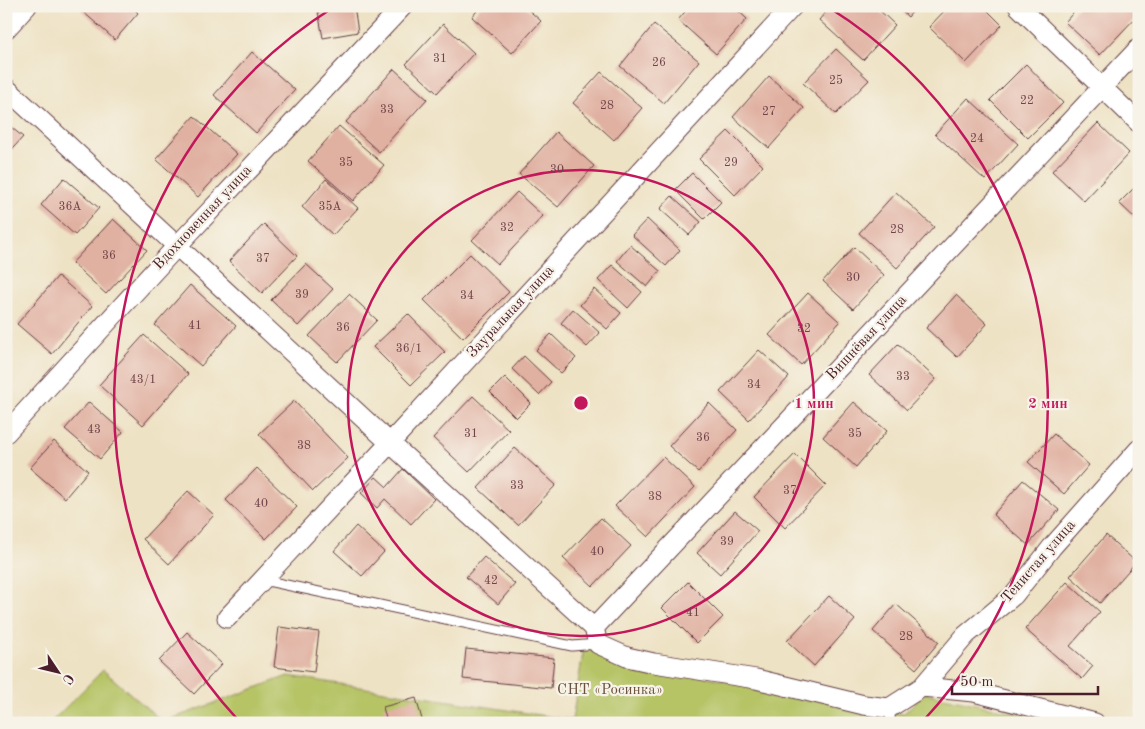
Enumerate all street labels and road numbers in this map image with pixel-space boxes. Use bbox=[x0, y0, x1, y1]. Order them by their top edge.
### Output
street label: Вдохновенная улица bbox=[151, 163, 255, 273]
street label: Зауральная улица bbox=[465, 263, 558, 361]
street label: Вишнёвая улица bbox=[824, 292, 910, 383]
street label: Тенистая улица bbox=[999, 517, 1079, 606]

